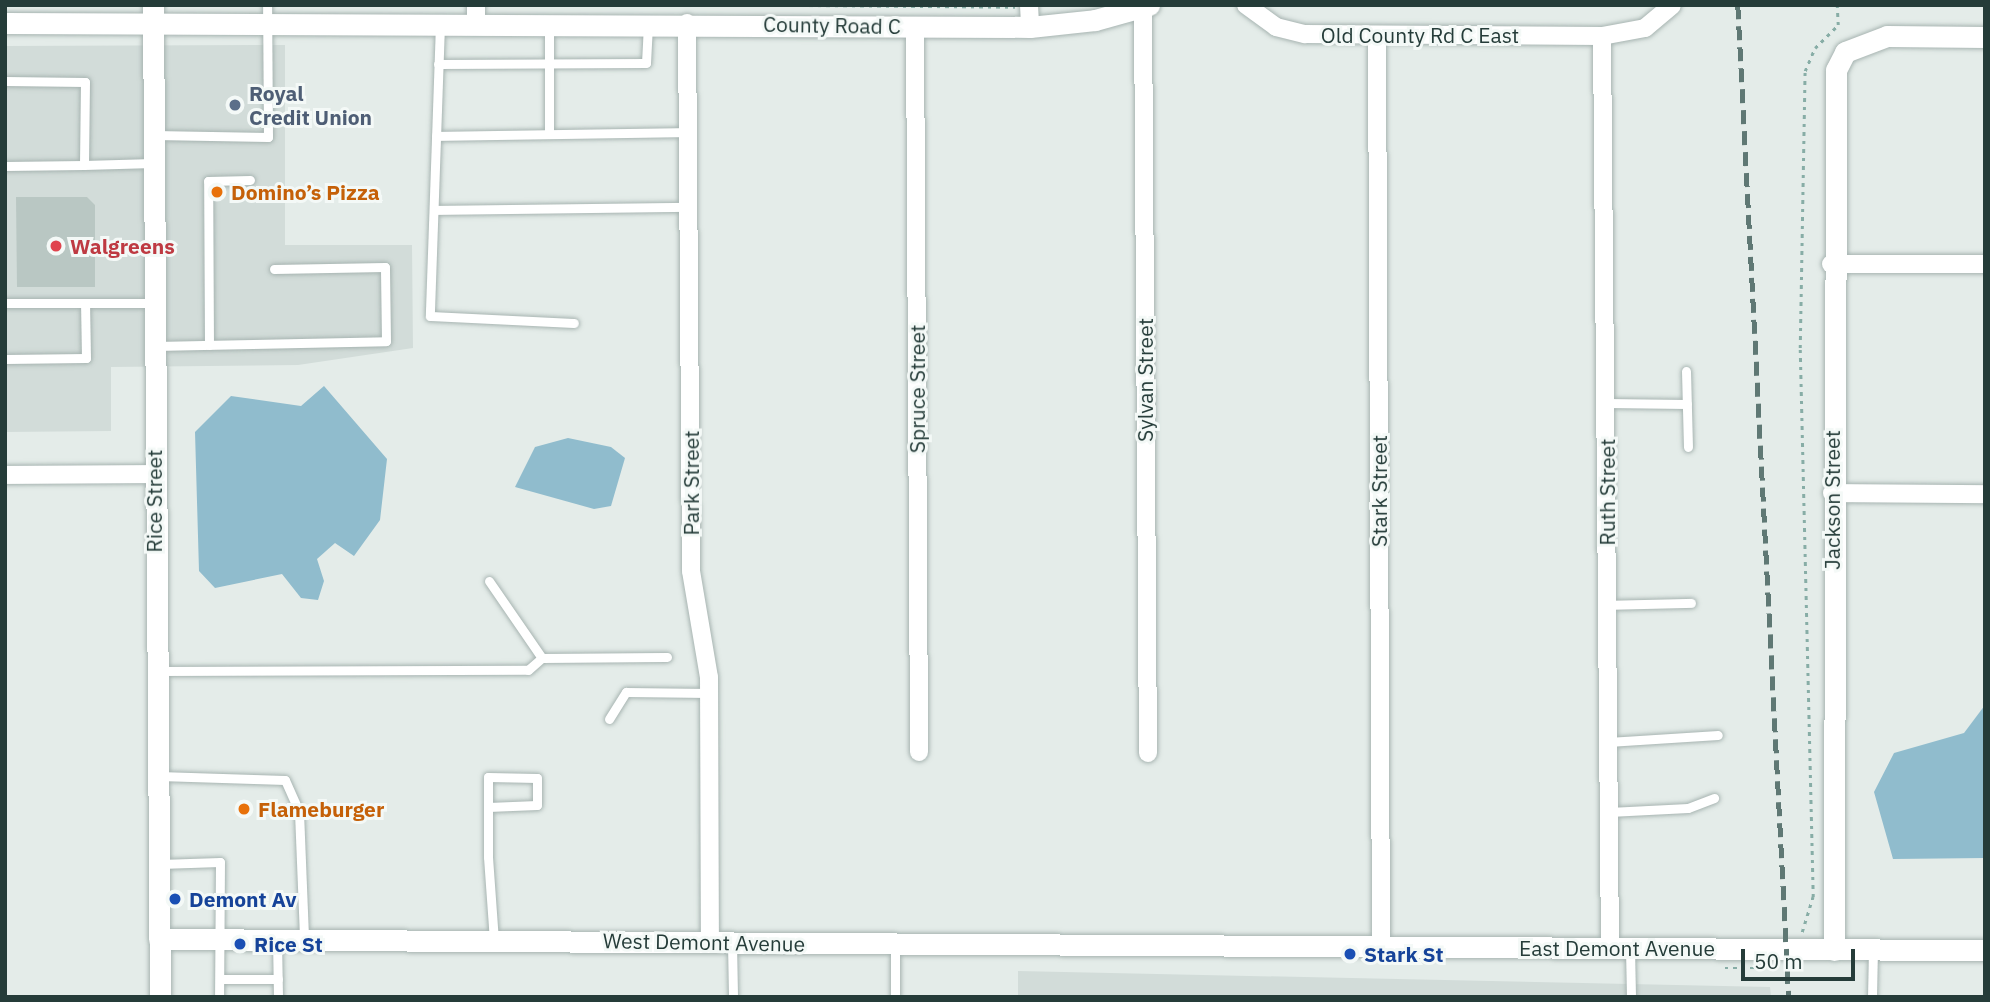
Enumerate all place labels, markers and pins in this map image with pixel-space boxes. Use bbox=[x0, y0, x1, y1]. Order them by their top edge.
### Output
place label: Royal Credit Union bbox=[249, 80, 372, 130]
marker: Royal Credit Union bbox=[227, 97, 243, 113]
place label: Domino’s Pizza bbox=[231, 179, 380, 205]
marker: Domino’s Pizza bbox=[209, 184, 225, 200]
place label: Walgreens bbox=[70, 233, 175, 259]
marker: Walgreens bbox=[48, 238, 64, 254]
place label: Flameburger bbox=[258, 796, 384, 822]
marker: Flameburger bbox=[236, 801, 252, 817]
place label: Demont Av bbox=[189, 886, 297, 912]
marker: Demont Av bbox=[167, 891, 183, 907]
place label: Rice St bbox=[254, 931, 323, 957]
marker: Rice St bbox=[232, 936, 248, 952]
place label: Stark St bbox=[1364, 941, 1444, 967]
marker: Stark St bbox=[1342, 946, 1358, 962]

